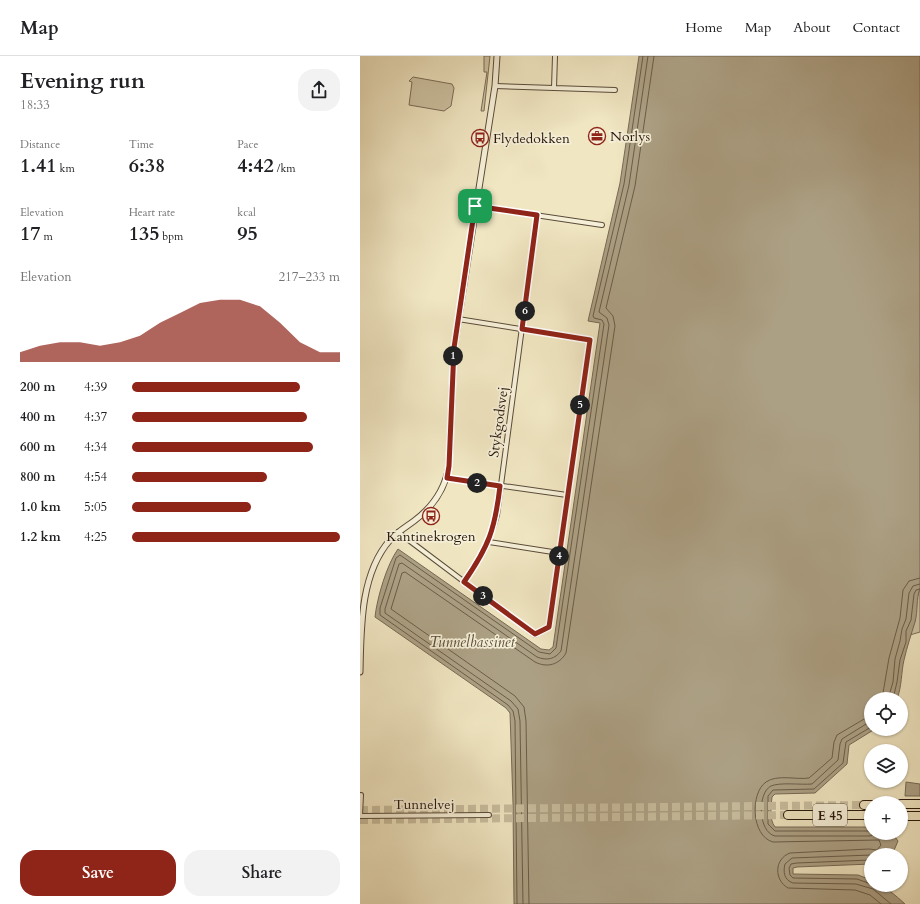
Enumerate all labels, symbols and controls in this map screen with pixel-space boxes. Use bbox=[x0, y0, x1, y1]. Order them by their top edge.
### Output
text: Map bbox=[20, 15, 59, 41]
text: Home bbox=[685, 18, 723, 37]
text: Map bbox=[745, 18, 771, 37]
text: About bbox=[793, 18, 830, 37]
text: Contact bbox=[852, 18, 900, 37]
text: Evening run bbox=[20, 66, 145, 96]
button: share bbox=[298, 69, 340, 111]
text: 18:33 bbox=[20, 96, 50, 114]
office icon: Norlys bbox=[587, 126, 607, 146]
place label: Norlys bbox=[610, 127, 651, 146]
bus stop icon: Flydedokken bbox=[470, 128, 490, 148]
place label: Flydedokken bbox=[493, 129, 570, 148]
text: Distance bbox=[20, 137, 60, 152]
text: Time bbox=[129, 137, 154, 152]
text: Pace bbox=[237, 137, 259, 152]
text: 1.41 bbox=[20, 152, 57, 179]
text: 6:38 bbox=[129, 152, 165, 179]
text: 4:42 bbox=[237, 152, 274, 179]
text: km bbox=[57, 161, 75, 176]
text: /km bbox=[274, 161, 296, 176]
pin bbox=[458, 189, 492, 223]
icon: arrive bbox=[464, 195, 486, 217]
text: Elevation bbox=[20, 205, 64, 220]
text: Heart rate bbox=[129, 205, 175, 220]
text: kcal bbox=[237, 205, 256, 220]
text: 17 bbox=[20, 220, 41, 247]
text: 135 bbox=[129, 220, 159, 247]
text: 95 bbox=[237, 220, 258, 247]
text: m bbox=[41, 229, 53, 244]
text: bpm bbox=[159, 229, 183, 244]
text: Elevation bbox=[20, 268, 72, 286]
text: 217–233 m bbox=[278, 268, 340, 286]
pin: 6 bbox=[515, 301, 535, 321]
text: 6 bbox=[522, 303, 528, 318]
pin: 1 bbox=[443, 346, 463, 366]
text: 1 bbox=[450, 348, 456, 363]
text: 200 m bbox=[20, 378, 55, 396]
text: 4:39 bbox=[84, 378, 107, 396]
street label: Stykgodsvej bbox=[484, 385, 513, 459]
pin: 5 bbox=[570, 395, 590, 415]
text: 5 bbox=[577, 397, 583, 412]
text: 400 m bbox=[20, 408, 55, 426]
text: 4:37 bbox=[84, 408, 107, 426]
text: 600 m bbox=[20, 438, 55, 456]
text: 4:34 bbox=[84, 438, 107, 456]
text: 800 m bbox=[20, 468, 55, 486]
text: 4:54 bbox=[84, 468, 107, 486]
pin: 2 bbox=[467, 473, 487, 493]
text: 2 bbox=[474, 475, 480, 490]
text: 1.0 km bbox=[20, 498, 61, 516]
text: 5:05 bbox=[84, 498, 107, 516]
bus stop icon: Kantinekrogen bbox=[421, 506, 441, 526]
place label: Kantinekrogen bbox=[386, 527, 476, 546]
text: 1.2 km bbox=[20, 528, 61, 546]
text: 4:25 bbox=[84, 528, 107, 546]
pin: 4 bbox=[549, 546, 569, 566]
text: 4 bbox=[556, 548, 562, 563]
pin: 3 bbox=[473, 586, 493, 606]
text: 3 bbox=[480, 588, 486, 603]
water label: Tunnelbassinet bbox=[429, 632, 516, 652]
map controls bbox=[864, 692, 908, 892]
button: locate bbox=[864, 692, 908, 736]
button: layers bbox=[864, 744, 908, 788]
street label: Tunnelvej bbox=[393, 795, 455, 814]
button: + bbox=[864, 796, 908, 840]
road number: E 45 bbox=[813, 804, 847, 826]
button: − bbox=[864, 848, 908, 892]
button: Save bbox=[20, 850, 176, 896]
button: Share bbox=[184, 850, 340, 896]

